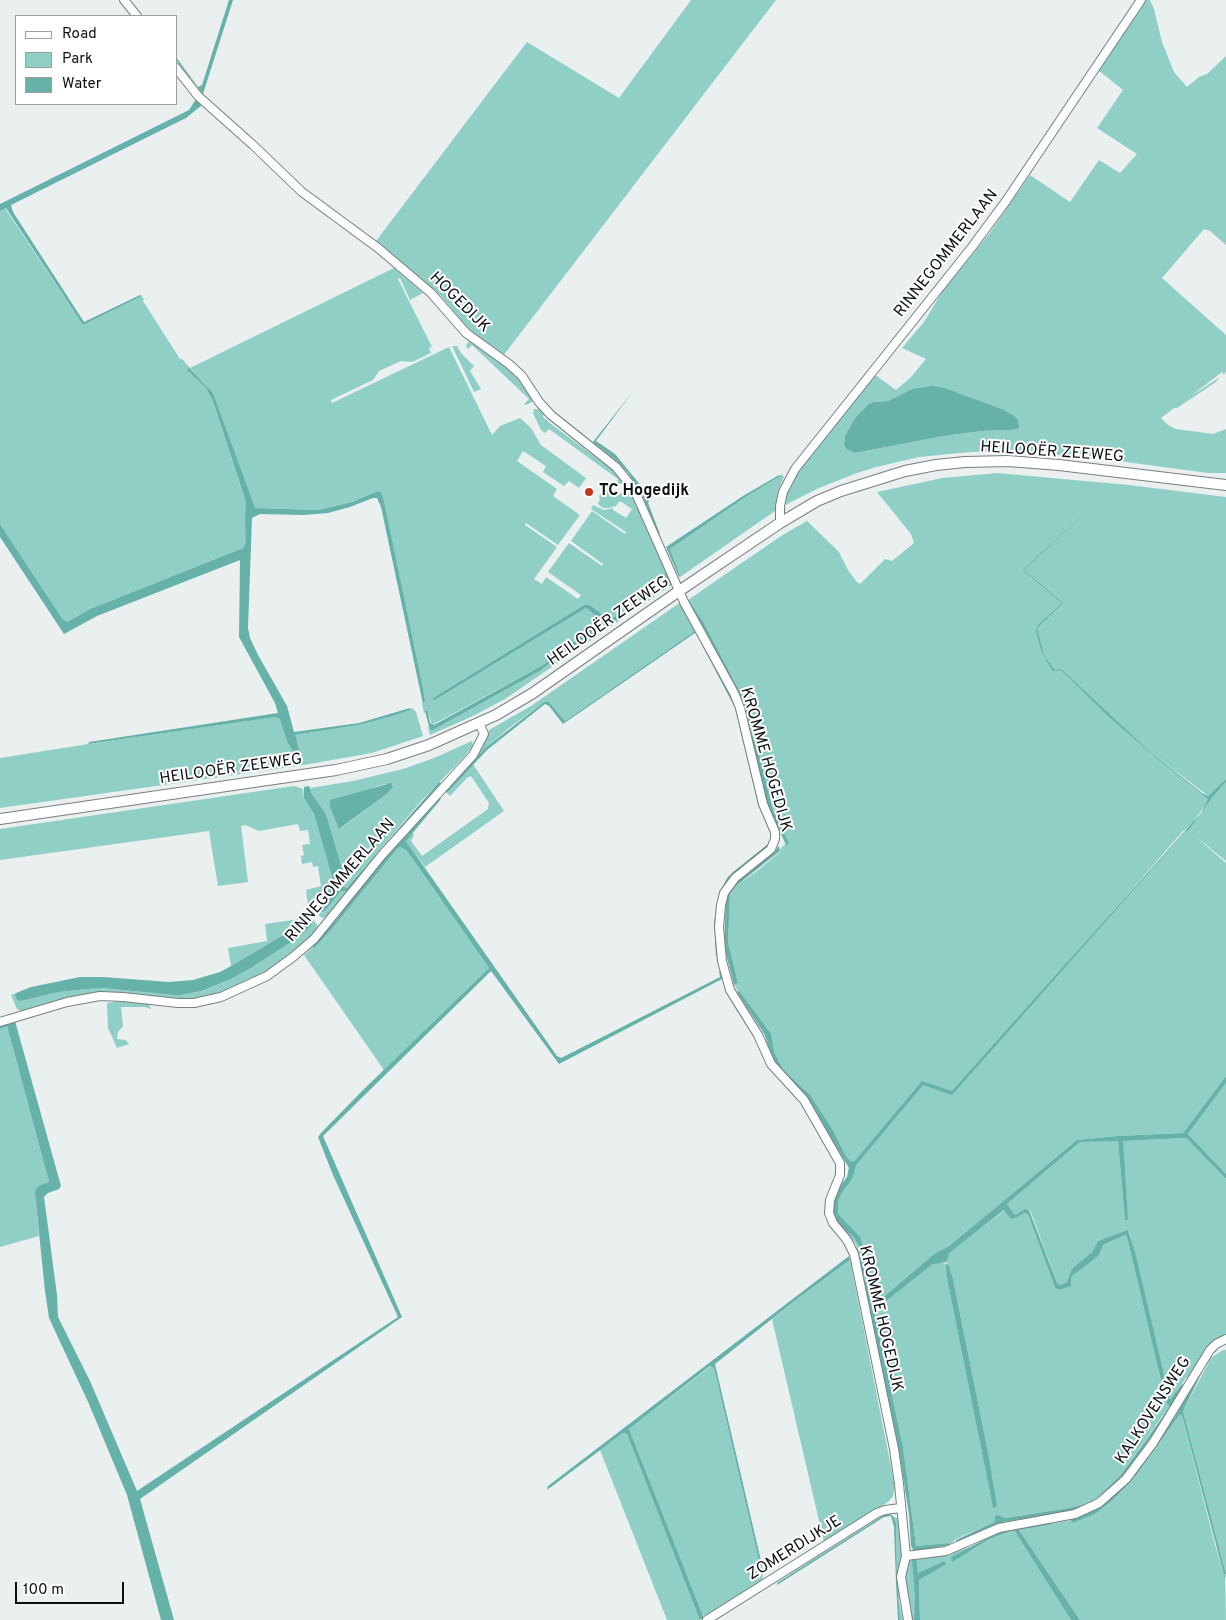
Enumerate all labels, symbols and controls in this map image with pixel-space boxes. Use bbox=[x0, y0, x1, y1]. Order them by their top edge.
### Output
legend bbox=[15, 15, 178, 105]
text: Road bbox=[62, 25, 97, 44]
text: Park bbox=[62, 50, 93, 69]
text: Water bbox=[62, 75, 101, 94]
street label: RINNEGOMMERLAAN bbox=[891, 186, 1003, 322]
street label: HOGEDIJK bbox=[425, 269, 493, 337]
street label: HEILOOËR ZEEWEG bbox=[980, 438, 1124, 468]
place label: TC Hogedijk bbox=[599, 482, 689, 502]
marker: TC Hogedijk bbox=[583, 486, 595, 498]
street label: HEILOOËR ZEEWEG bbox=[545, 573, 673, 671]
street label: KROMME HOGEDIJK bbox=[735, 685, 795, 835]
street label: HEILOOËR ZEEWEG bbox=[158, 750, 304, 790]
street label: RINNEGOMMERLAAN bbox=[282, 815, 400, 947]
street label: KROMME HOGEDIJK bbox=[854, 1244, 906, 1394]
street label: KALKOVENSWEG bbox=[1112, 1354, 1196, 1468]
street label: ZOMERDIJKJE bbox=[744, 1512, 846, 1586]
scale bar bbox=[18, 1572, 126, 1604]
text: 100 m bbox=[23, 1581, 64, 1600]

